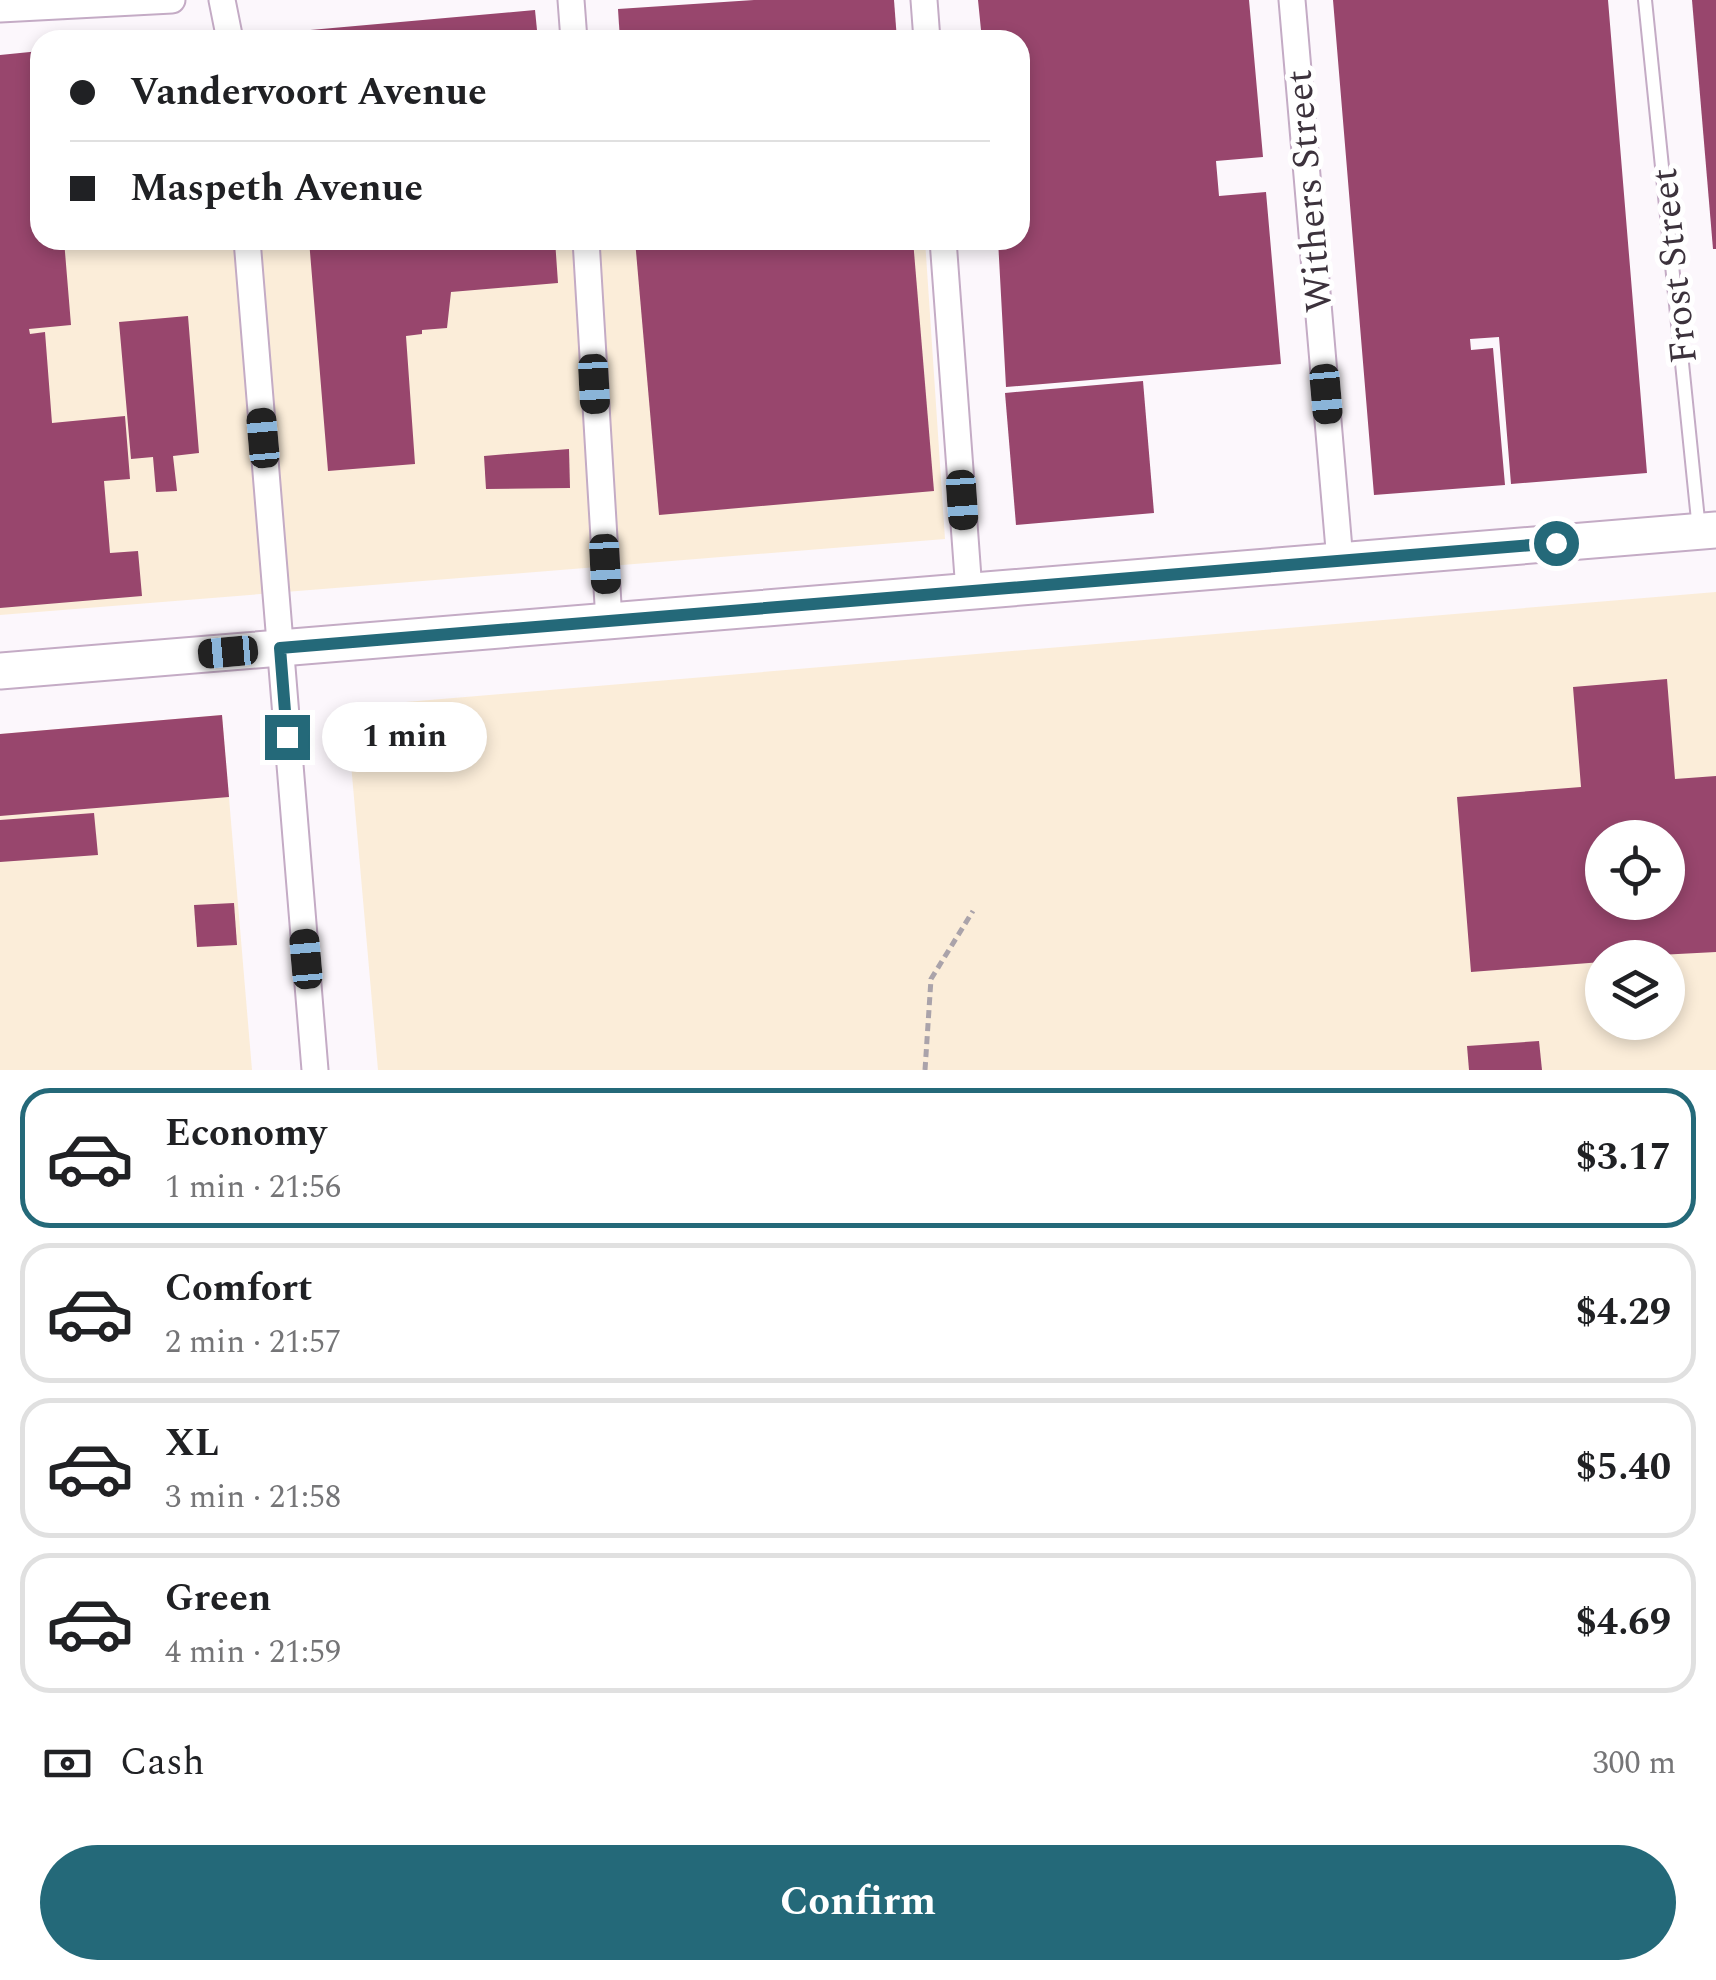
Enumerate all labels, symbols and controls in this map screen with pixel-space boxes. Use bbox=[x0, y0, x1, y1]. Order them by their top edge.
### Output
text: Vandervoort Avenue bbox=[130, 64, 487, 122]
street label: Withers Street bbox=[1270, 67, 1349, 315]
text: Maspeth Avenue bbox=[130, 160, 423, 218]
street label: Frost Street bbox=[1636, 165, 1714, 367]
car bbox=[577, 353, 611, 415]
car bbox=[1308, 363, 1344, 425]
car bbox=[245, 407, 281, 469]
car bbox=[945, 469, 979, 531]
route start bbox=[1534, 521, 1579, 566]
car bbox=[588, 533, 622, 595]
car bbox=[197, 634, 259, 670]
callout: 1 min bbox=[322, 702, 487, 772]
text: 1 min bbox=[362, 712, 447, 761]
route end bbox=[265, 715, 310, 760]
map controls bbox=[1585, 820, 1685, 1040]
button: locate bbox=[1585, 820, 1685, 920]
car bbox=[288, 928, 324, 990]
button: layers bbox=[1585, 940, 1685, 1040]
text: Economy bbox=[165, 1105, 326, 1163]
icon: car bbox=[45, 1113, 135, 1203]
text: $3.17 bbox=[1576, 1129, 1671, 1187]
text: 1 min · 21:56 bbox=[165, 1163, 341, 1212]
text: Comfort bbox=[165, 1260, 312, 1318]
icon: car bbox=[45, 1268, 135, 1358]
text: $4.29 bbox=[1576, 1284, 1671, 1342]
text: 2 min · 21:57 bbox=[165, 1318, 341, 1367]
text: XL bbox=[165, 1415, 219, 1473]
icon: car bbox=[45, 1423, 135, 1513]
text: $5.40 bbox=[1576, 1439, 1671, 1497]
text: 3 min · 21:58 bbox=[165, 1473, 341, 1522]
text: Green bbox=[165, 1570, 272, 1628]
icon: car bbox=[45, 1578, 135, 1668]
text: $4.69 bbox=[1576, 1594, 1671, 1652]
text: 4 min · 21:59 bbox=[165, 1628, 341, 1677]
text: Cash bbox=[120, 1734, 205, 1792]
icon: cash bbox=[40, 1736, 95, 1791]
text: 300 m bbox=[1592, 1739, 1676, 1788]
button: Confirm bbox=[40, 1845, 1676, 1960]

